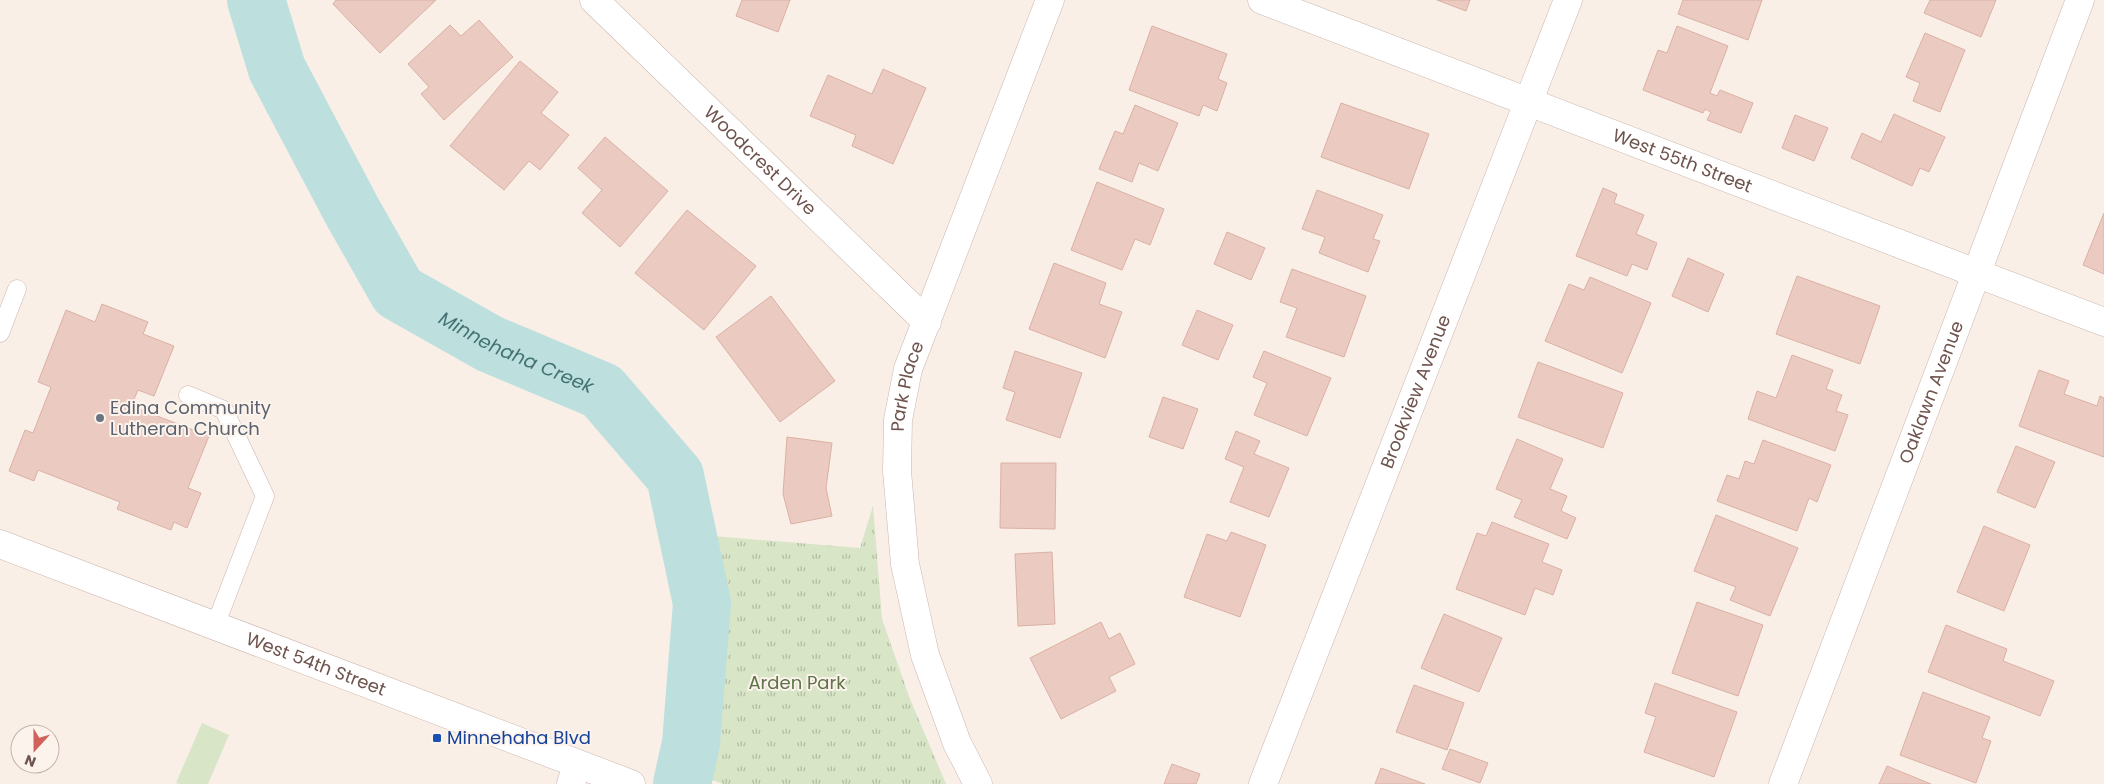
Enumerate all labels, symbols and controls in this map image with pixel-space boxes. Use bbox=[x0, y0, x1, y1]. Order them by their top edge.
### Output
street label: Woodcrest Drive bbox=[699, 100, 822, 221]
street label: West 55th Street bbox=[1609, 122, 1756, 198]
water label: Minnehaha Creek bbox=[434, 305, 599, 401]
street label: Brookview Avenue bbox=[1374, 311, 1456, 472]
street label: Oaklawn Avenue bbox=[1893, 317, 1969, 467]
street label: Park Place bbox=[885, 337, 930, 432]
place label: Edina Community Lutheran Church bbox=[110, 395, 271, 441]
marker: Edina Community Lutheran Church bbox=[94, 412, 106, 424]
street label: West 54th Street bbox=[243, 626, 390, 702]
park label: Arden Park bbox=[748, 670, 846, 695]
north arrow bbox=[10, 724, 60, 774]
place label: Minnehaha Blvd bbox=[447, 725, 591, 750]
marker: Minnehaha Blvd bbox=[431, 732, 443, 744]
text: N bbox=[22, 750, 39, 772]

